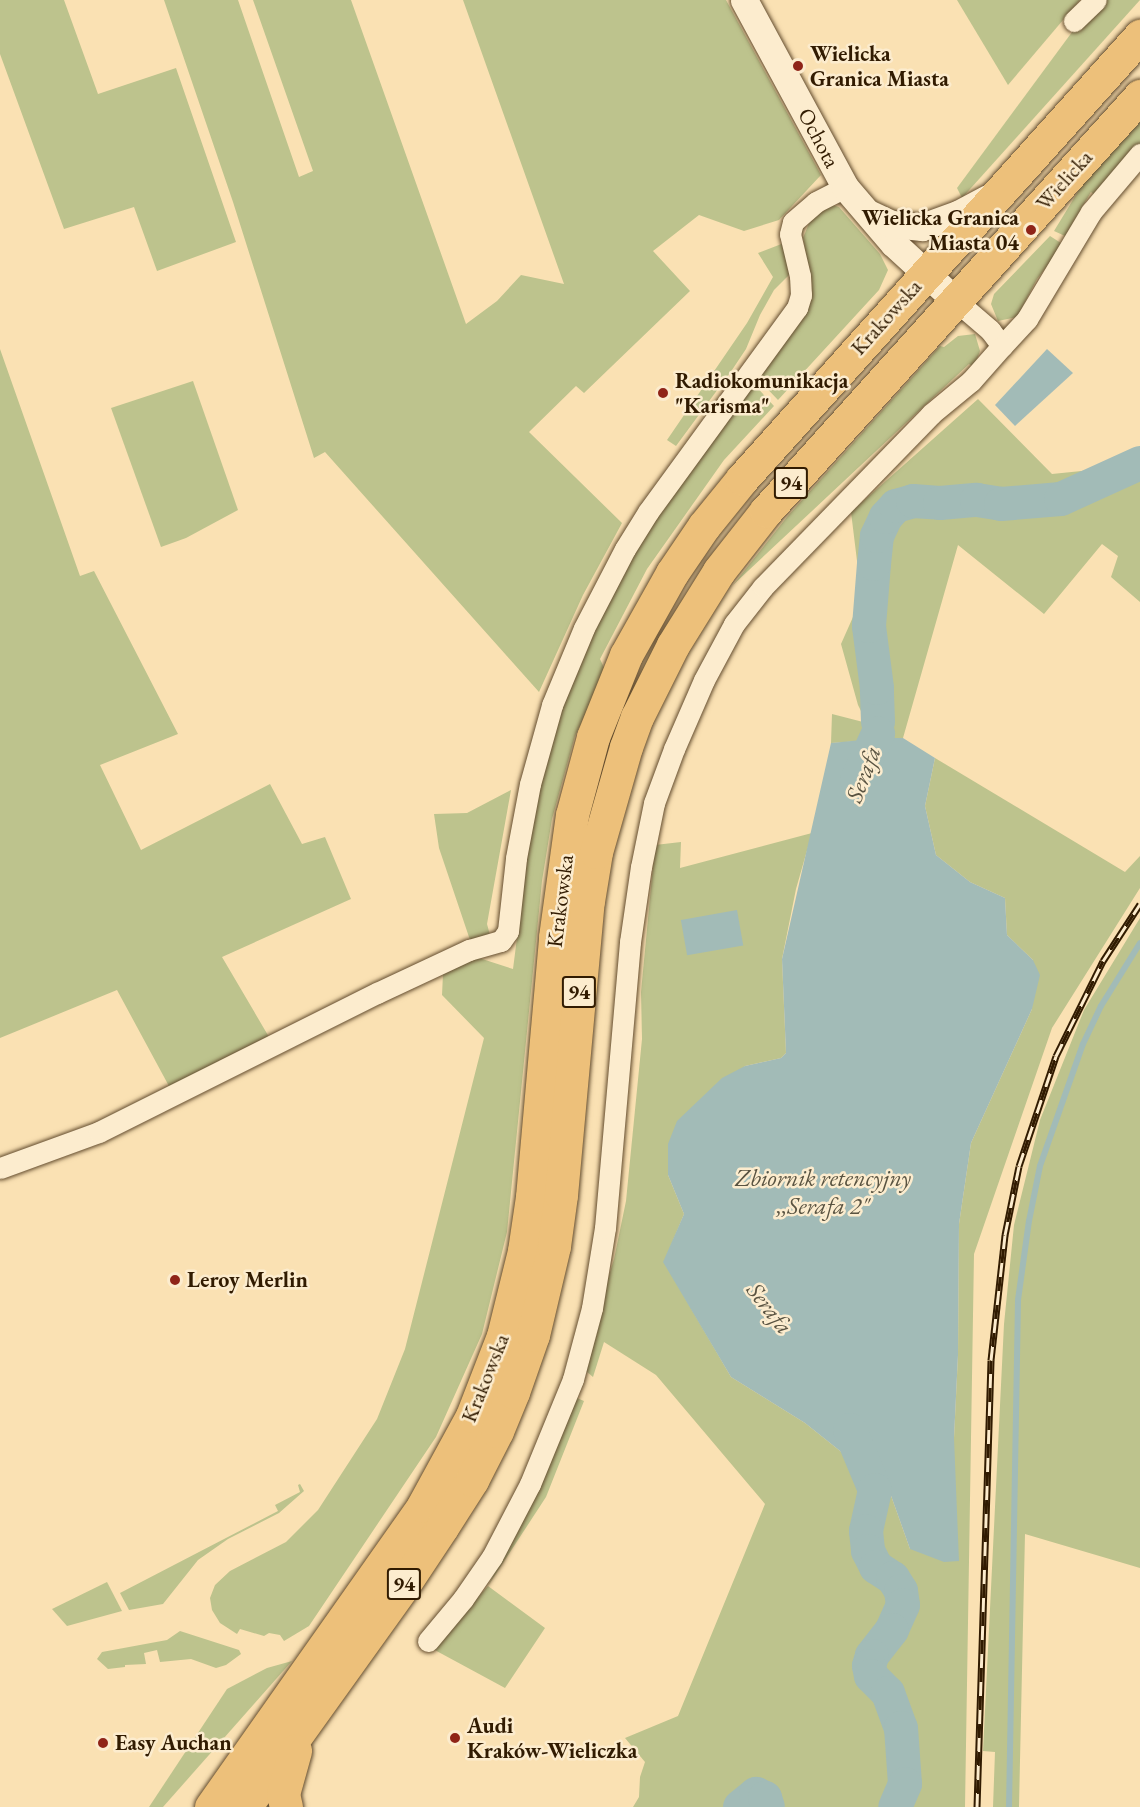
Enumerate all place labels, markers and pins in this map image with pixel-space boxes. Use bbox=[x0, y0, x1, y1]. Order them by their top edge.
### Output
place label: Wielicka Granica Miasta bbox=[810, 40, 949, 92]
marker: Wielicka Granica Miasta bbox=[791, 59, 805, 73]
place label: Wielicka Granica Miasta 04 bbox=[861, 204, 1019, 255]
marker: Wielicka Granica Miasta 04 bbox=[1024, 223, 1038, 237]
place label: Radiokomunikacja "Karisma" bbox=[675, 367, 848, 418]
marker: Radiokomunikacja "Karisma" bbox=[656, 386, 670, 400]
place label: Leroy Merlin bbox=[187, 1267, 308, 1293]
marker: Leroy Merlin bbox=[168, 1273, 182, 1287]
place label: Audi Kraków-Wieliczka bbox=[467, 1712, 638, 1764]
place label: Easy Auchan bbox=[115, 1730, 232, 1756]
marker: Audi Kraków-Wieliczka bbox=[448, 1731, 462, 1745]
marker: Easy Auchan bbox=[96, 1736, 110, 1750]

